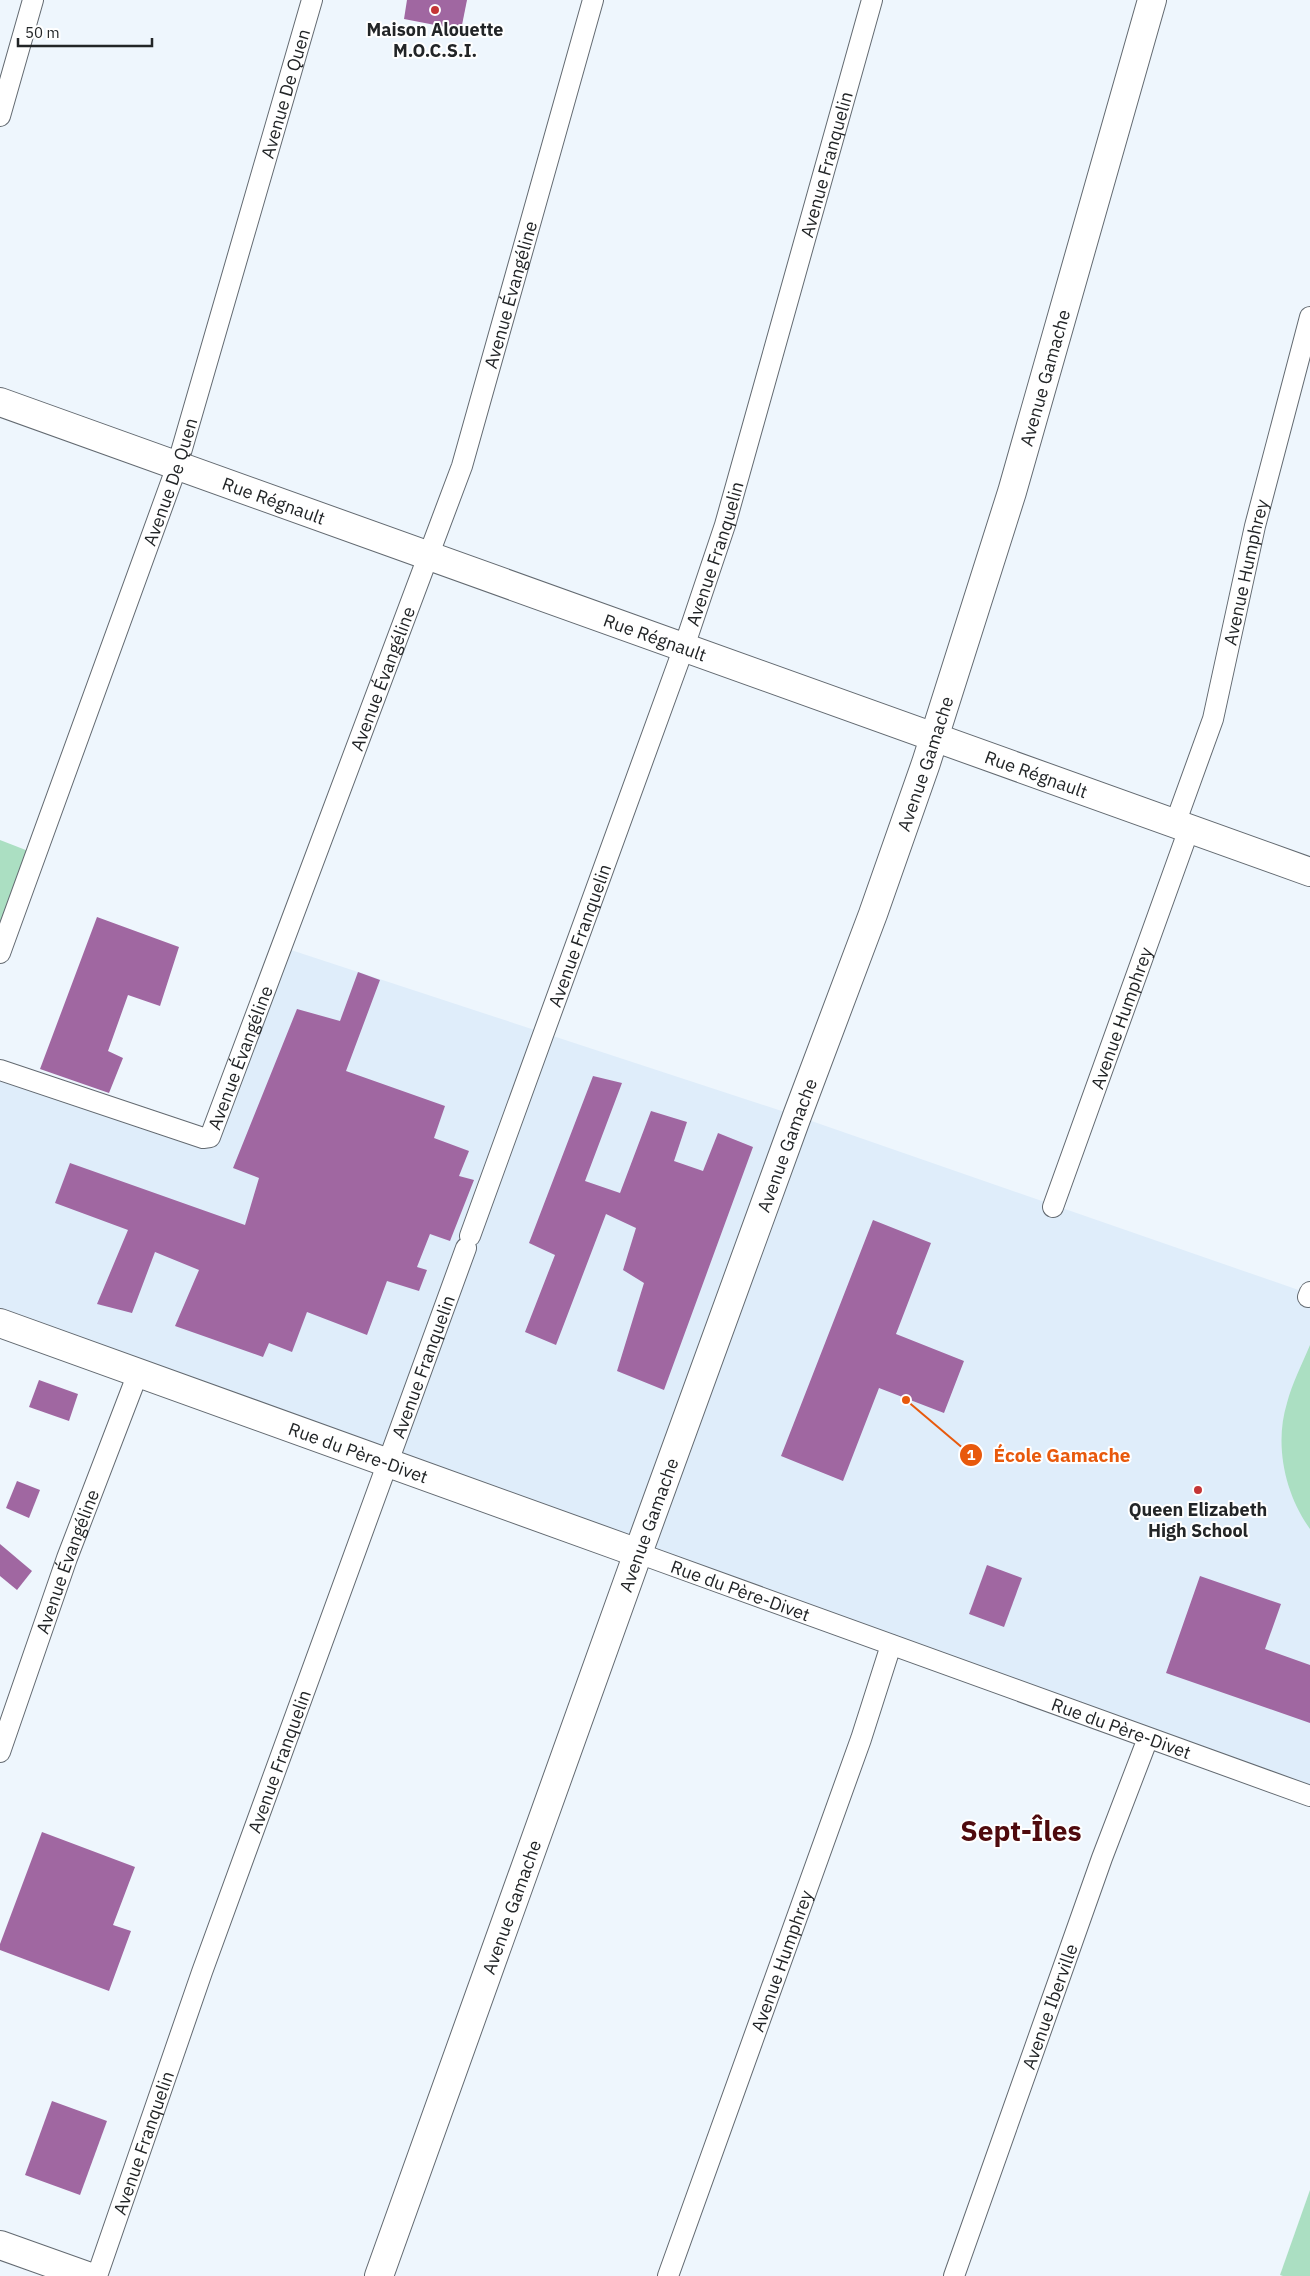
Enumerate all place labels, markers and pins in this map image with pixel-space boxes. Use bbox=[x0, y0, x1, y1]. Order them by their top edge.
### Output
marker: Maison Alouette M.O.C.S.I. bbox=[429, 4, 441, 16]
place label: Maison Alouette M.O.C.S.I. bbox=[367, 18, 503, 62]
callout: École Gamache bbox=[959, 1438, 1141, 1472]
marker: Queen Elizabeth High School bbox=[1192, 1484, 1204, 1496]
place label: Queen Elizabeth High School bbox=[1129, 1498, 1267, 1542]

